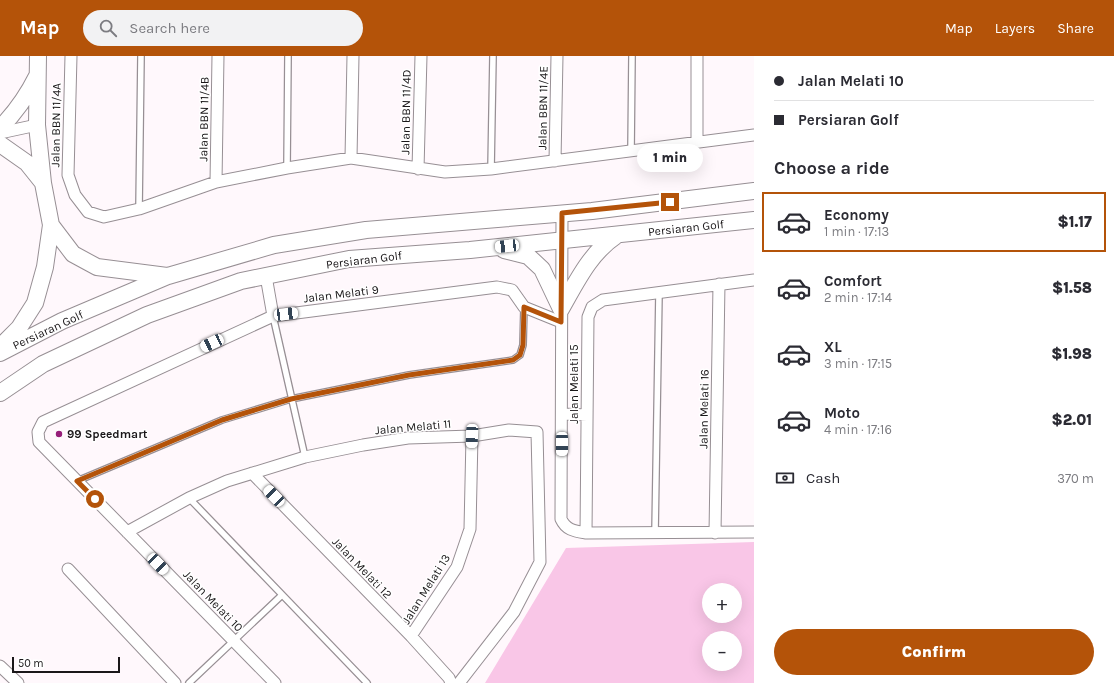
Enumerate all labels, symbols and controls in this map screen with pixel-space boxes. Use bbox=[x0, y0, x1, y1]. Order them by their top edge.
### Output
search box bbox=[83, 10, 363, 46]
text: Map bbox=[20, 17, 59, 39]
icon: search bbox=[97, 17, 119, 39]
text: Search here bbox=[129, 19, 210, 37]
text: Map bbox=[945, 20, 973, 37]
text: Layers bbox=[995, 20, 1035, 37]
text: Share bbox=[1057, 20, 1094, 37]
street label: Jalan BBN 11/4E bbox=[535, 66, 551, 150]
street label: Jalan BBN 11/4D bbox=[398, 69, 414, 155]
text: Jalan Melati 10 bbox=[798, 72, 904, 90]
street label: Jalan BBN 11/4B bbox=[196, 77, 212, 161]
street label: Jalan BBN 11/4A bbox=[48, 83, 64, 167]
text: Persiaran Golf bbox=[798, 111, 899, 129]
callout: 1 min bbox=[637, 144, 703, 172]
text: 1 min bbox=[653, 150, 687, 165]
text: Choose a ride bbox=[774, 157, 889, 179]
route end bbox=[661, 193, 679, 211]
icon: car bbox=[776, 204, 812, 240]
text: Economy bbox=[824, 206, 889, 224]
text: $1.17 bbox=[1058, 213, 1092, 231]
street label: Persiaran Golf bbox=[647, 217, 726, 239]
text: 1 min · 17:13 bbox=[824, 224, 889, 239]
car bbox=[494, 239, 520, 253]
street label: Persiaran Golf bbox=[325, 248, 404, 272]
icon: car bbox=[776, 270, 812, 306]
text: Comfort bbox=[824, 272, 882, 290]
text: $1.58 bbox=[1052, 279, 1092, 297]
street label: Jalan Melati 9 bbox=[303, 282, 379, 306]
text: 2 min · 17:14 bbox=[824, 290, 892, 305]
street label: Persiaran Golf bbox=[10, 307, 86, 352]
car bbox=[273, 307, 299, 321]
car bbox=[199, 332, 225, 354]
icon: car bbox=[776, 336, 812, 372]
text: XL bbox=[824, 338, 842, 356]
street label: Jalan Melati 15 bbox=[567, 344, 581, 424]
text: $1.98 bbox=[1051, 345, 1092, 363]
text: 3 min · 17:15 bbox=[824, 356, 892, 371]
street label: Jalan Melati 16 bbox=[696, 369, 712, 449]
icon: car bbox=[776, 402, 812, 438]
text: Moto bbox=[824, 404, 860, 422]
text: $2.01 bbox=[1052, 411, 1092, 429]
street label: Jalan Melati 11 bbox=[374, 417, 452, 437]
text: 4 min · 17:16 bbox=[824, 422, 892, 437]
car bbox=[466, 424, 478, 448]
place label: 99 Speedmart bbox=[67, 427, 148, 441]
marker: 99 Speedmart bbox=[54, 429, 64, 439]
car bbox=[556, 432, 568, 456]
icon: cash bbox=[774, 467, 796, 489]
text: Cash bbox=[806, 469, 840, 487]
text: 370 m bbox=[1057, 471, 1094, 486]
car bbox=[261, 483, 287, 509]
route start bbox=[86, 490, 104, 508]
street label: Jalan Melati 12 bbox=[329, 534, 395, 602]
car bbox=[145, 551, 171, 577]
street label: Jalan Melati 13 bbox=[399, 551, 453, 627]
street label: Jalan Melati 10 bbox=[180, 567, 246, 635]
map controls bbox=[702, 583, 742, 671]
button: + bbox=[702, 583, 742, 623]
button: Confirm bbox=[774, 629, 1094, 675]
button: − bbox=[702, 631, 742, 671]
scale bar bbox=[12, 655, 120, 674]
text: 50 m bbox=[18, 657, 44, 670]

